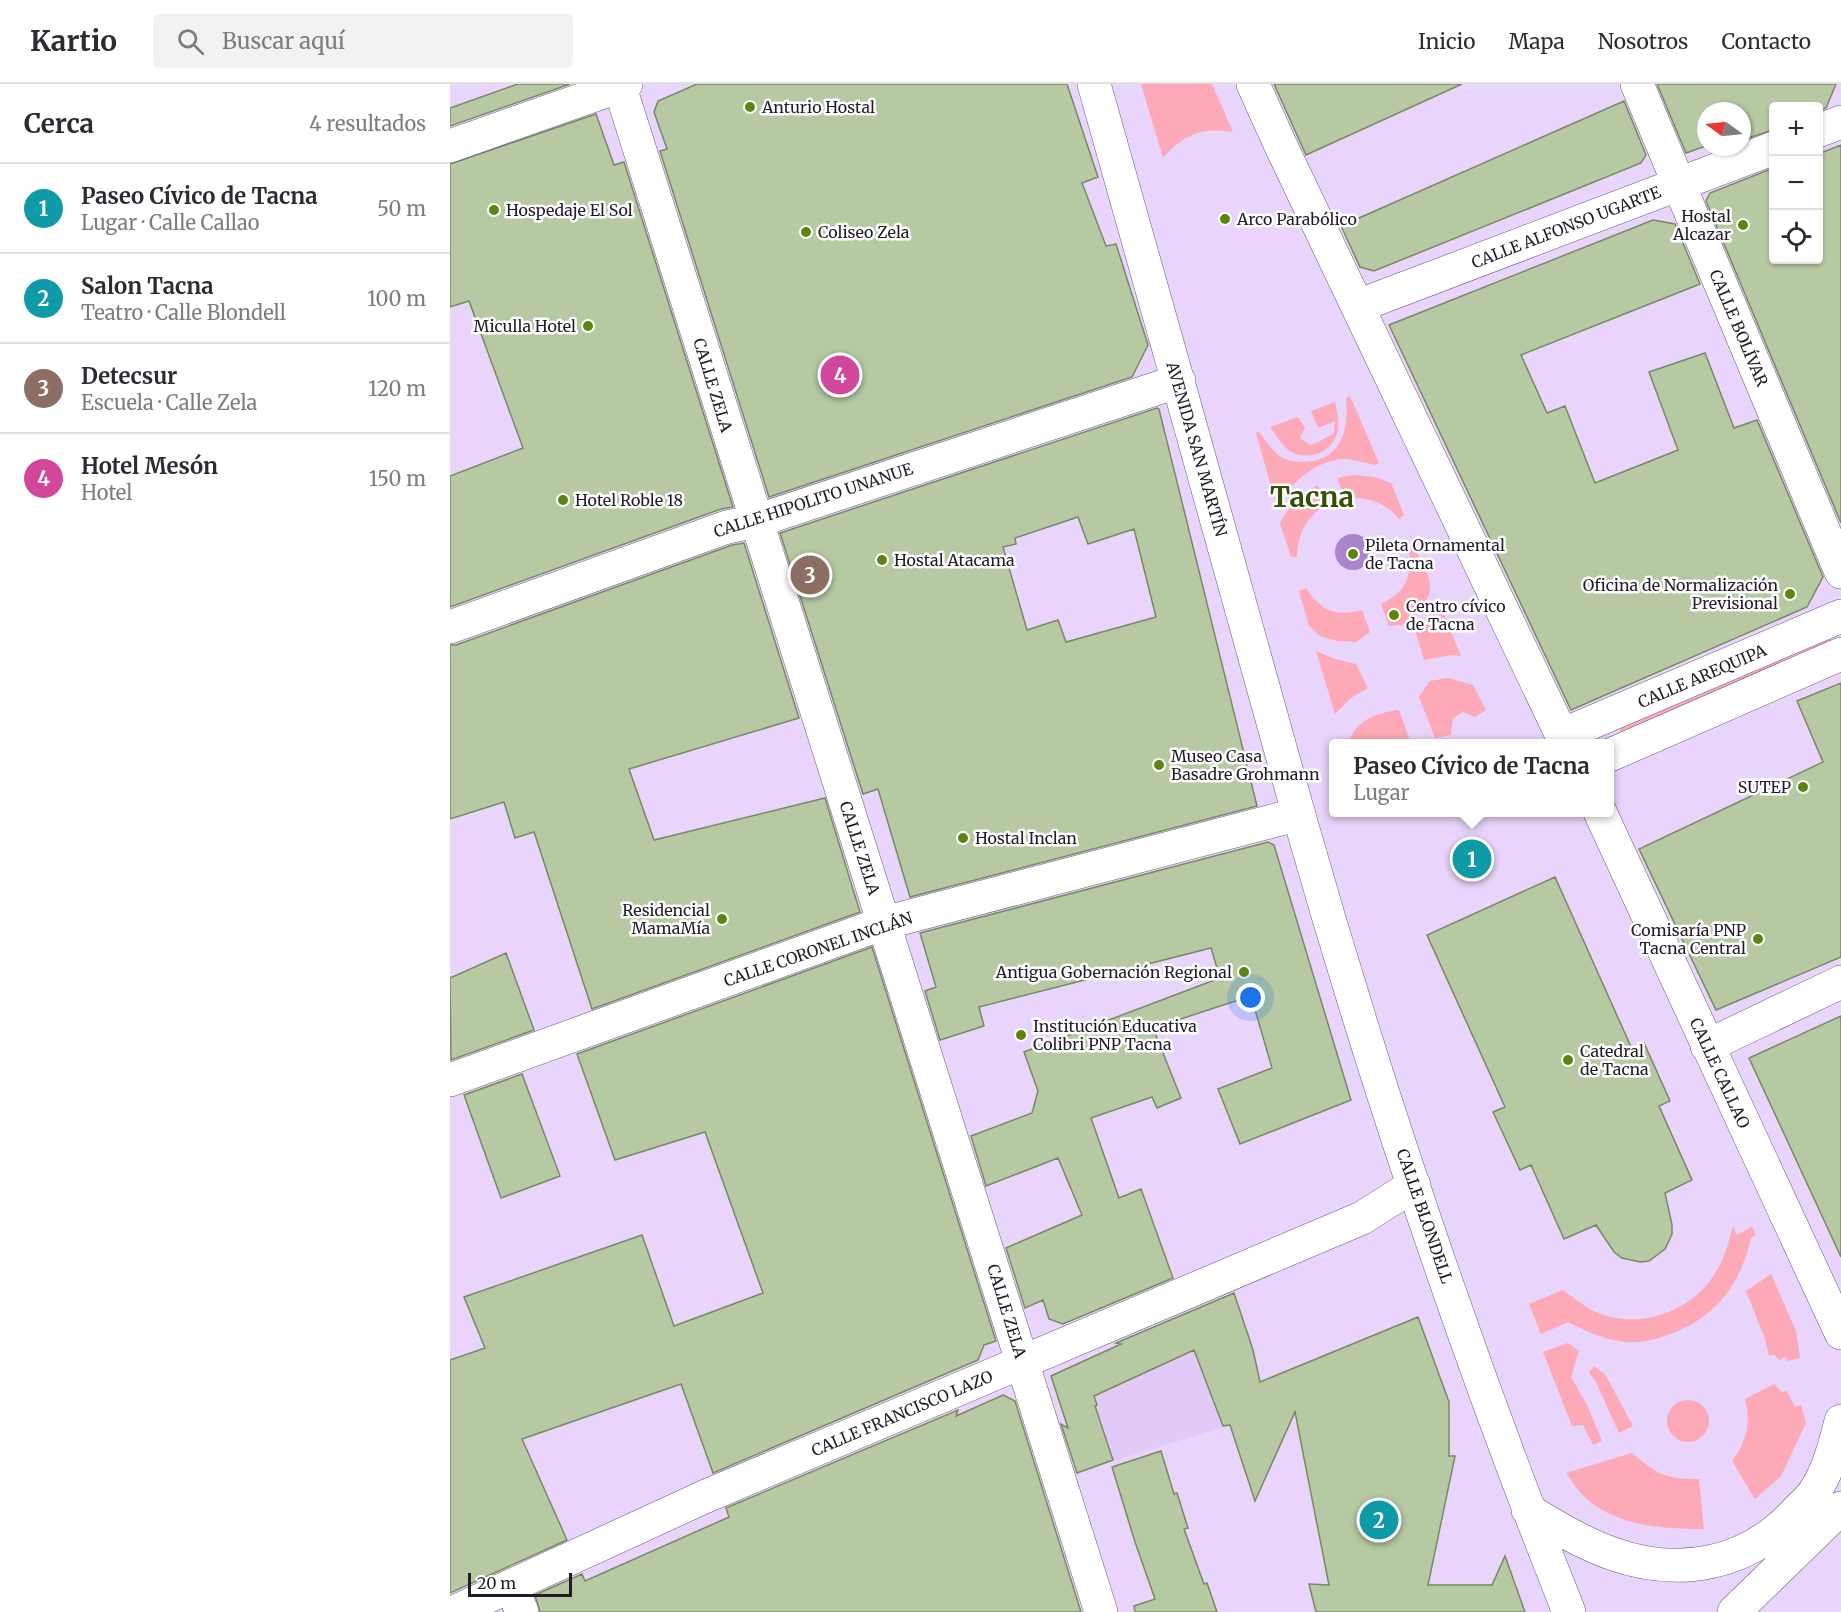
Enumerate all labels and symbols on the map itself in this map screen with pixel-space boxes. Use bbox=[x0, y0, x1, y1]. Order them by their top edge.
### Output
place label: Anturio Hostal bbox=[761, 97, 875, 117]
marker: Anturio Hostal bbox=[743, 100, 757, 114]
north arrow bbox=[1697, 102, 1751, 156]
street label: CALLE ALFONSO UGARTE bbox=[1468, 181, 1664, 272]
place label: Hospedaje El Sol bbox=[506, 200, 633, 220]
marker: Hospedaje El Sol bbox=[487, 203, 501, 217]
place label: Hostal Alcazar bbox=[1672, 206, 1731, 244]
place label: Arco Parabólico bbox=[1236, 209, 1357, 229]
marker: Arco Parabólico bbox=[1218, 212, 1232, 226]
marker: Hostal Alcazar bbox=[1736, 218, 1750, 232]
place label: Coliseo Zela bbox=[818, 222, 910, 242]
marker: Coliseo Zela bbox=[799, 225, 813, 239]
street label: CALLE BOLÍVAR bbox=[1705, 267, 1773, 390]
place label: Miculla Hotel bbox=[474, 316, 576, 336]
marker: Miculla Hotel bbox=[581, 319, 595, 333]
street label: CALLE ZELA bbox=[689, 336, 737, 435]
pin: 4 bbox=[820, 352, 860, 398]
street label: AVENIDA SAN MARTÍN bbox=[1162, 358, 1232, 539]
street label: CALLE HIPOLITO UNANUE bbox=[711, 458, 916, 542]
district label: Tacna bbox=[1270, 479, 1354, 515]
place label: Hotel Roble 18 bbox=[575, 490, 683, 510]
marker: Hotel Roble 18 bbox=[556, 493, 570, 507]
place label: Pileta Ornamental de Tacna bbox=[1365, 535, 1505, 573]
marker: Pileta Ornamental de Tacna bbox=[1346, 547, 1360, 561]
place label: Hostal Atacama bbox=[894, 550, 1015, 570]
pin: 3 bbox=[790, 552, 830, 598]
marker: Hostal Atacama bbox=[875, 553, 889, 567]
place label: Oficina de Normalización Previsional bbox=[1583, 575, 1778, 613]
marker: Oficina de Normalización Previsional bbox=[1783, 587, 1797, 601]
place label: Centro cívico de Tacna bbox=[1406, 596, 1506, 634]
marker: Centro cívico de Tacna bbox=[1387, 608, 1401, 622]
street label: CALLE AREQUIPA bbox=[1635, 640, 1770, 712]
place label: Museo Casa Basadre Grohmann bbox=[1171, 746, 1320, 784]
marker: Museo Casa Basadre Grohmann bbox=[1152, 758, 1166, 772]
place label: SUTEP bbox=[1738, 777, 1791, 797]
marker: SUTEP bbox=[1796, 780, 1810, 794]
street label: CALLE ZELA bbox=[835, 799, 885, 898]
place label: Hostal Inclan bbox=[975, 828, 1077, 848]
marker: Hostal Inclan bbox=[956, 831, 970, 845]
pin: 1 bbox=[1452, 836, 1492, 882]
place label: Residencial MamaMía bbox=[622, 900, 710, 938]
street label: CALLE CORONEL INCLÁN bbox=[721, 907, 916, 991]
marker: Residencial MamaMía bbox=[715, 912, 729, 926]
place label: Comisaría PNP Tacna Central bbox=[1631, 920, 1746, 958]
marker: Comisaría PNP Tacna Central bbox=[1751, 932, 1765, 946]
place label: Antigua Gobernación Regional bbox=[995, 962, 1232, 982]
marker: Antigua Gobernación Regional bbox=[1237, 965, 1251, 979]
your location bbox=[1236, 983, 1265, 1012]
street label: CALLE CALLAO bbox=[1686, 1015, 1755, 1132]
place label: Institución Educativa Colibri PNP Tacna bbox=[1033, 1016, 1197, 1054]
marker: Institución Educativa Colibri PNP Tacna bbox=[1014, 1028, 1028, 1042]
place label: Catedral de Tacna bbox=[1580, 1041, 1649, 1079]
marker: Catedral de Tacna bbox=[1561, 1053, 1575, 1067]
street label: CALLE BLONDELL bbox=[1393, 1146, 1457, 1286]
street label: CALLE ZELA bbox=[983, 1262, 1031, 1361]
street label: CALLE FRANCISCO LAZO bbox=[808, 1365, 996, 1460]
pin: 2 bbox=[1360, 1498, 1398, 1542]
scale bar bbox=[468, 1570, 572, 1598]

